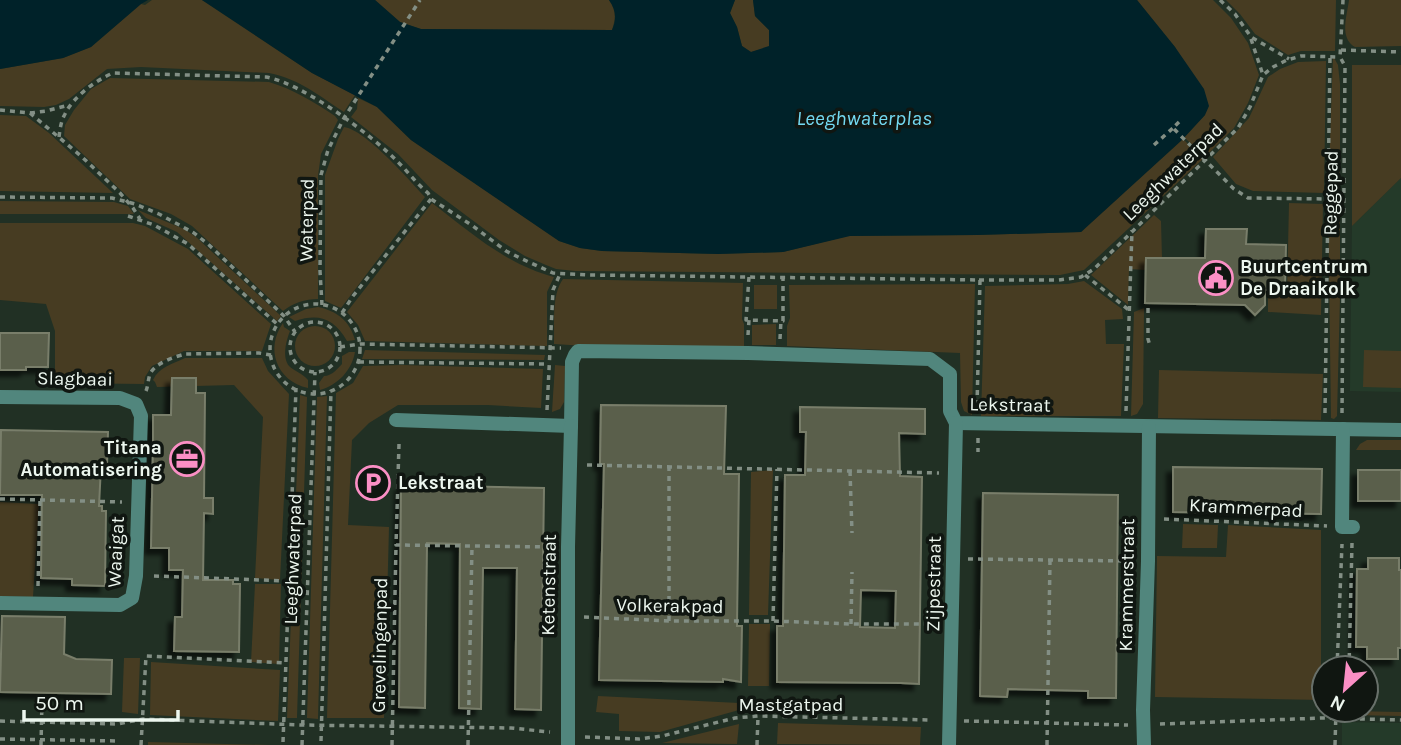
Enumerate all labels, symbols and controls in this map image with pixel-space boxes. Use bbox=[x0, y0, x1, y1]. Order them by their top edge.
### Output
water label: Leeghwaterplas bbox=[796, 106, 932, 130]
street label: Leeghwaterpad bbox=[1118, 118, 1228, 226]
street label: Reggepad bbox=[1319, 150, 1343, 236]
street label: Waterpad bbox=[295, 178, 319, 262]
place label: Buurtcentrum De Draaikolk bbox=[1240, 256, 1368, 300]
public building icon: Buurtcentrum De Draaikolk bbox=[1197, 259, 1235, 297]
street label: Slagbaai bbox=[37, 367, 113, 391]
street label: Lekstraat bbox=[969, 393, 1051, 417]
place label: Titana Automatisering bbox=[20, 437, 162, 481]
office icon: Titana Automatisering bbox=[168, 440, 206, 478]
parking icon: Lekstraat bbox=[354, 464, 392, 502]
place label: Lekstraat bbox=[398, 472, 483, 494]
street label: Leeghwaterpad bbox=[280, 493, 306, 625]
street label: Krammerpad bbox=[1189, 494, 1303, 522]
street label: Waaigat bbox=[103, 516, 129, 588]
street label: Krammerstraat bbox=[1115, 518, 1139, 652]
street label: Ketenstraat bbox=[537, 534, 561, 636]
street label: Zijpestraat bbox=[922, 536, 946, 632]
street label: Grevelingenpad bbox=[368, 577, 392, 713]
street label: Volkerakpad bbox=[616, 594, 724, 618]
north arrow bbox=[1310, 654, 1380, 724]
scale bar bbox=[24, 678, 178, 722]
text: N bbox=[1327, 690, 1349, 716]
text: 50 m bbox=[35, 691, 84, 715]
street label: Mastgatpad bbox=[739, 694, 843, 716]

